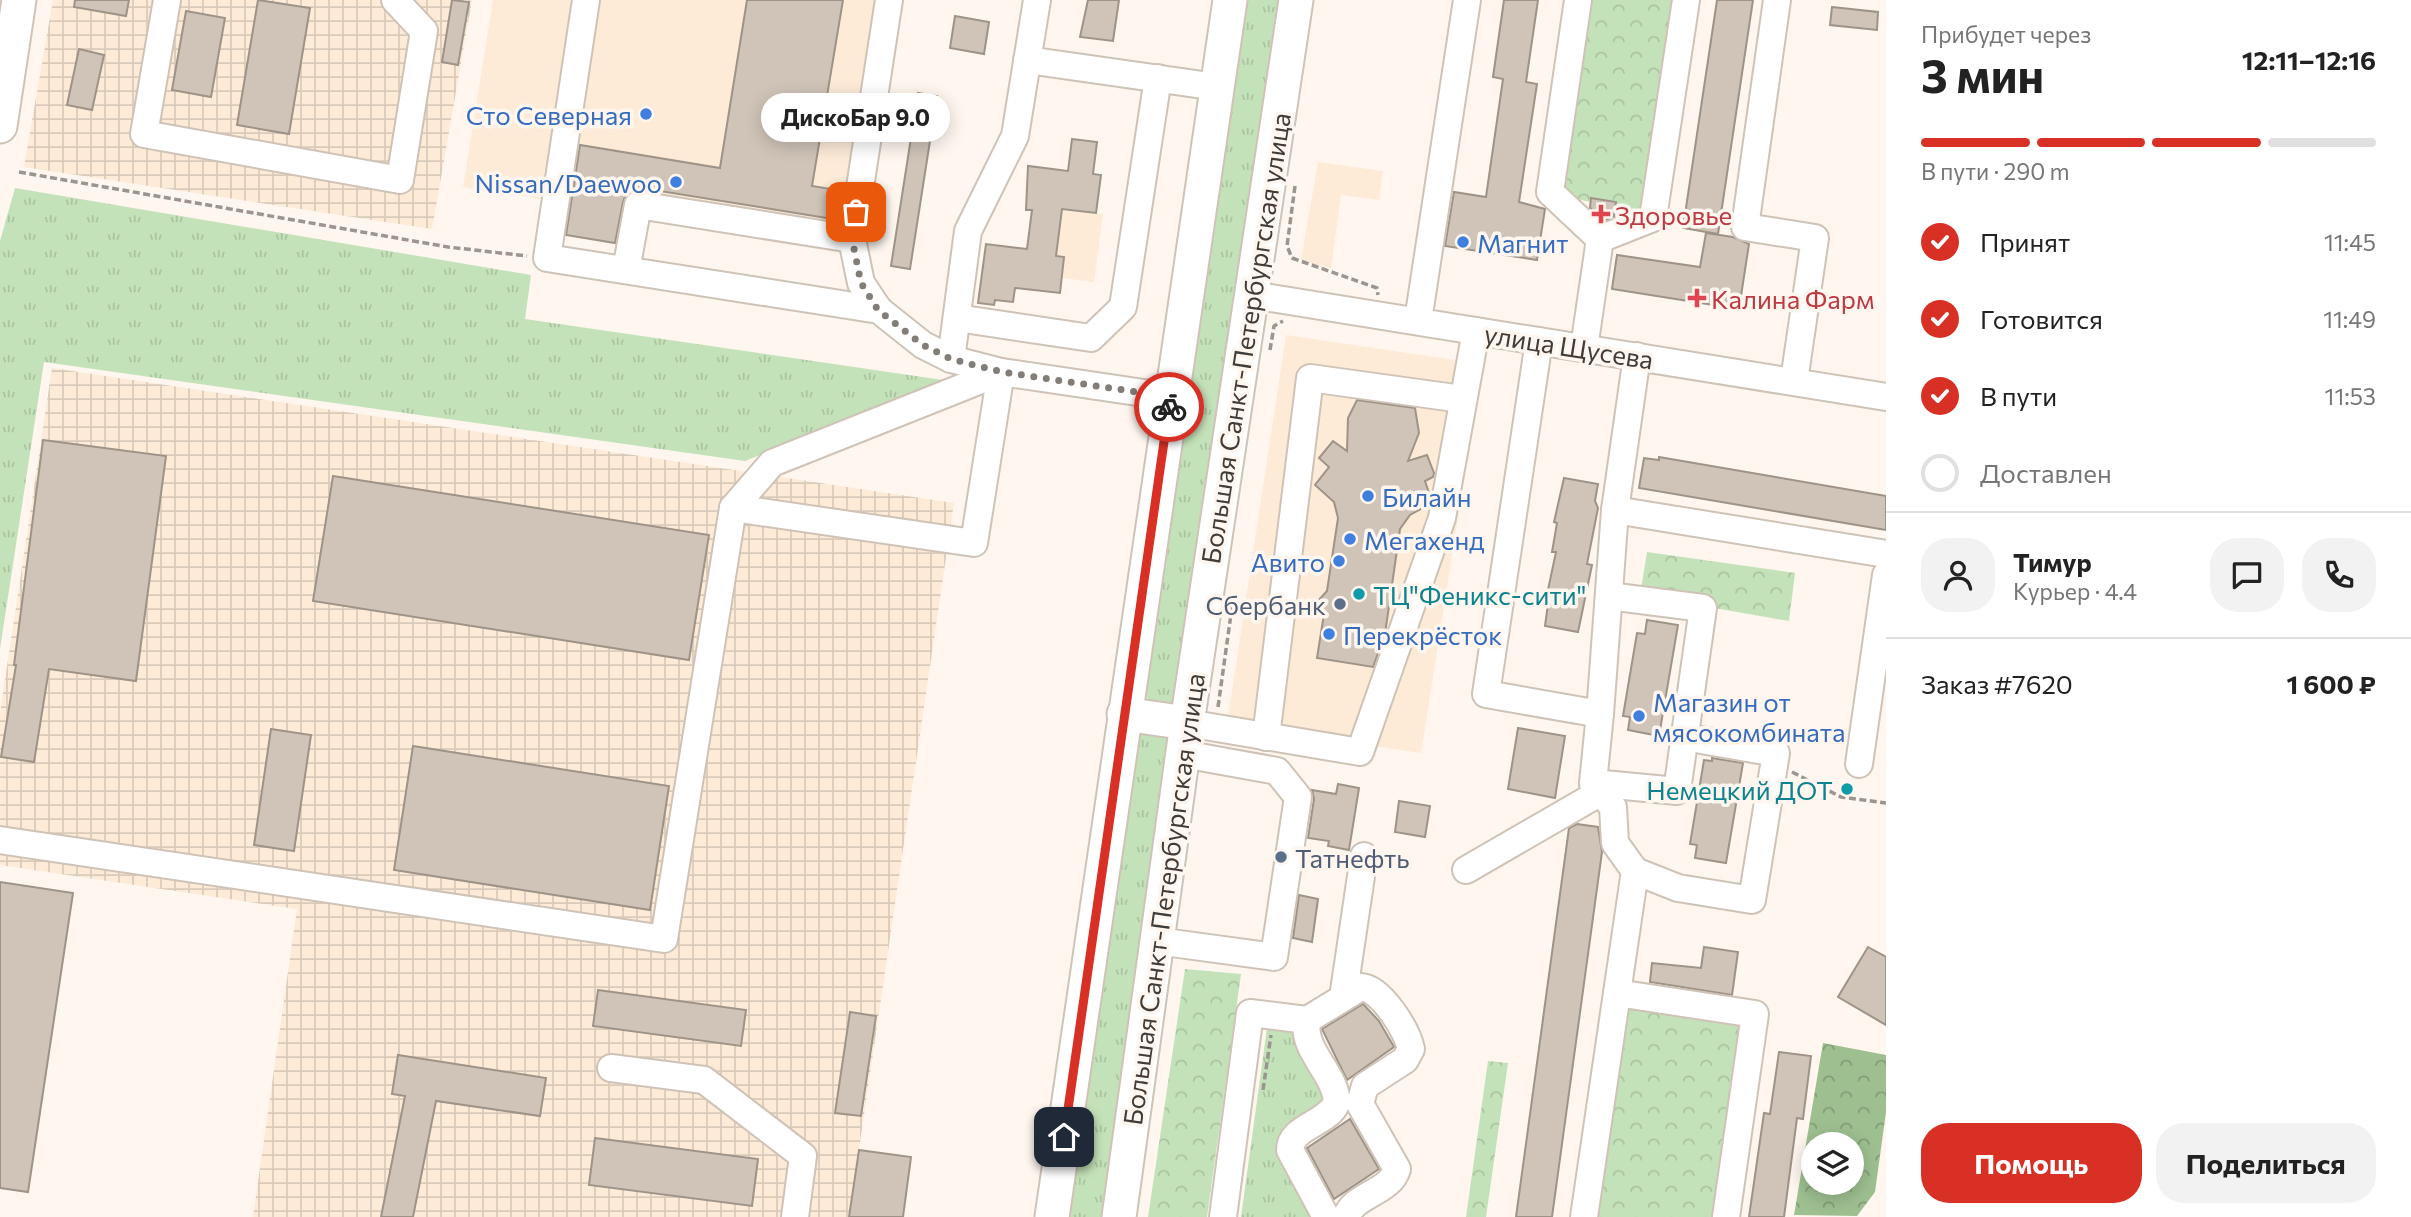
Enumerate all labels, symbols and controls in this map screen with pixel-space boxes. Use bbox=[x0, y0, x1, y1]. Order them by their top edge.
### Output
text: Прибудет через bbox=[1921, 20, 2091, 48]
text: 12:11–12:16 bbox=[2242, 44, 2376, 75]
text: 3 мин bbox=[1921, 46, 2044, 102]
callout: ДискоБар 9.0 bbox=[762, 93, 950, 142]
place label: Сто Северная bbox=[466, 99, 632, 130]
text: ДискоБар 9.0 bbox=[781, 103, 930, 131]
marker: Сто Северная bbox=[638, 106, 654, 122]
street label: Большая Санкт-Петербургская улица bbox=[1194, 110, 1296, 566]
text: В пути · 290 m bbox=[1921, 157, 2070, 185]
place label: Nissan/Daewoo bbox=[474, 167, 662, 198]
marker: Nissan/Daewoo bbox=[668, 174, 684, 190]
pin bbox=[826, 182, 886, 242]
icon: bag bbox=[837, 193, 875, 231]
place label: Здоровье bbox=[1615, 199, 1732, 230]
marker: Здоровье bbox=[1593, 206, 1609, 222]
icon: check bbox=[1921, 223, 1959, 261]
text: Принят bbox=[1980, 226, 2070, 257]
place label: Магнит bbox=[1477, 227, 1568, 258]
text: 11:45 bbox=[2324, 228, 2376, 256]
marker: Магнит bbox=[1455, 234, 1471, 250]
place label: Калина Фарм bbox=[1711, 283, 1875, 314]
marker: Калина Фарм bbox=[1689, 290, 1705, 306]
icon: check bbox=[1921, 300, 1959, 338]
text: Готовится bbox=[1980, 303, 2103, 334]
text: 11:49 bbox=[2323, 305, 2376, 333]
street label: улица Щусева bbox=[1482, 317, 1656, 375]
courier bbox=[1134, 372, 1204, 442]
icon: check bbox=[1921, 377, 1959, 415]
text: В пути bbox=[1980, 380, 2057, 411]
text: 11:53 bbox=[2325, 382, 2376, 410]
icon: bike bbox=[1150, 388, 1188, 426]
text: Доставлен bbox=[1980, 457, 2112, 488]
place label: Билайн bbox=[1382, 481, 1471, 512]
marker: Билайн bbox=[1360, 488, 1376, 504]
place label: Мегахенд bbox=[1364, 524, 1484, 555]
marker: Мегахенд bbox=[1342, 531, 1358, 547]
button: person bbox=[1921, 538, 1995, 612]
button: chat bbox=[2210, 538, 2284, 612]
button: phone bbox=[2302, 538, 2376, 612]
place label: Авито bbox=[1251, 546, 1325, 577]
text: Тимур bbox=[2013, 546, 2092, 577]
marker: Авито bbox=[1331, 553, 1347, 569]
text: Курьер · 4.4 bbox=[2013, 577, 2137, 605]
place label: ТЦ"Феникс-сити" bbox=[1373, 579, 1586, 610]
marker: ТЦ"Феникс-сити" bbox=[1351, 586, 1367, 602]
place label: Сбербанк bbox=[1206, 589, 1326, 620]
marker: Сбербанк bbox=[1332, 596, 1348, 612]
place label: Перекрёсток bbox=[1343, 619, 1502, 650]
marker: Перекрёсток bbox=[1321, 626, 1337, 642]
text: Заказ #7620 bbox=[1921, 668, 2073, 699]
text: 1 600 ₽ bbox=[2287, 668, 2376, 699]
street label: Большая Санкт-Петербургская улица bbox=[1116, 671, 1210, 1127]
place label: Магазин от мясокомбината bbox=[1653, 686, 1846, 747]
marker: Магазин от мясокомбината bbox=[1631, 708, 1647, 724]
place label: Немецкий ДОТ bbox=[1646, 774, 1833, 805]
marker: Немецкий ДОТ bbox=[1839, 781, 1855, 797]
place label: Татнефть bbox=[1295, 842, 1410, 873]
marker: Татнефть bbox=[1273, 849, 1289, 865]
pin bbox=[1034, 1107, 1094, 1167]
icon: home bbox=[1045, 1118, 1083, 1156]
button: Помощь bbox=[1921, 1123, 2142, 1203]
button: Поделиться bbox=[2156, 1123, 2376, 1203]
map controls bbox=[1801, 1132, 1864, 1195]
button: layers bbox=[1801, 1132, 1864, 1195]

